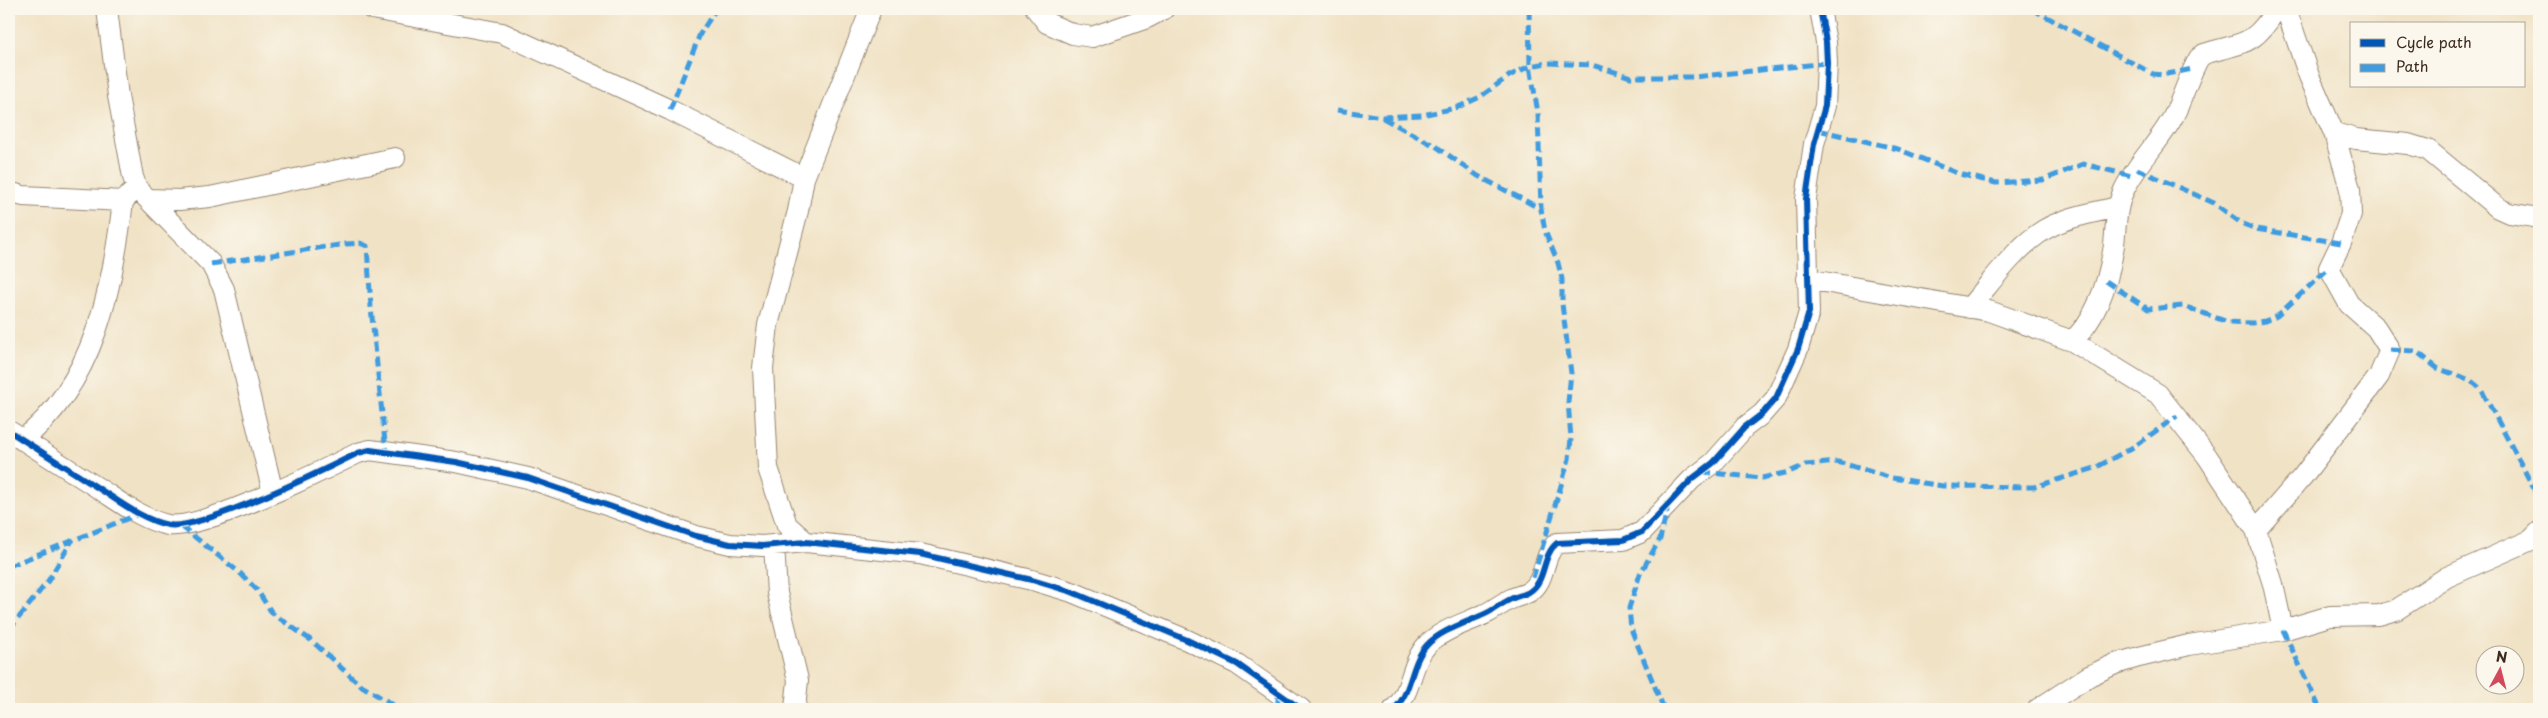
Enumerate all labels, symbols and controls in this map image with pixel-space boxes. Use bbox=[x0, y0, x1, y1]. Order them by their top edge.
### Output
legend bbox=[2350, 22, 2526, 88]
text: Cycle path bbox=[2396, 30, 2472, 53]
text: Path bbox=[2396, 54, 2428, 77]
north arrow bbox=[2476, 646, 2526, 696]
text: N bbox=[2495, 646, 2508, 668]

